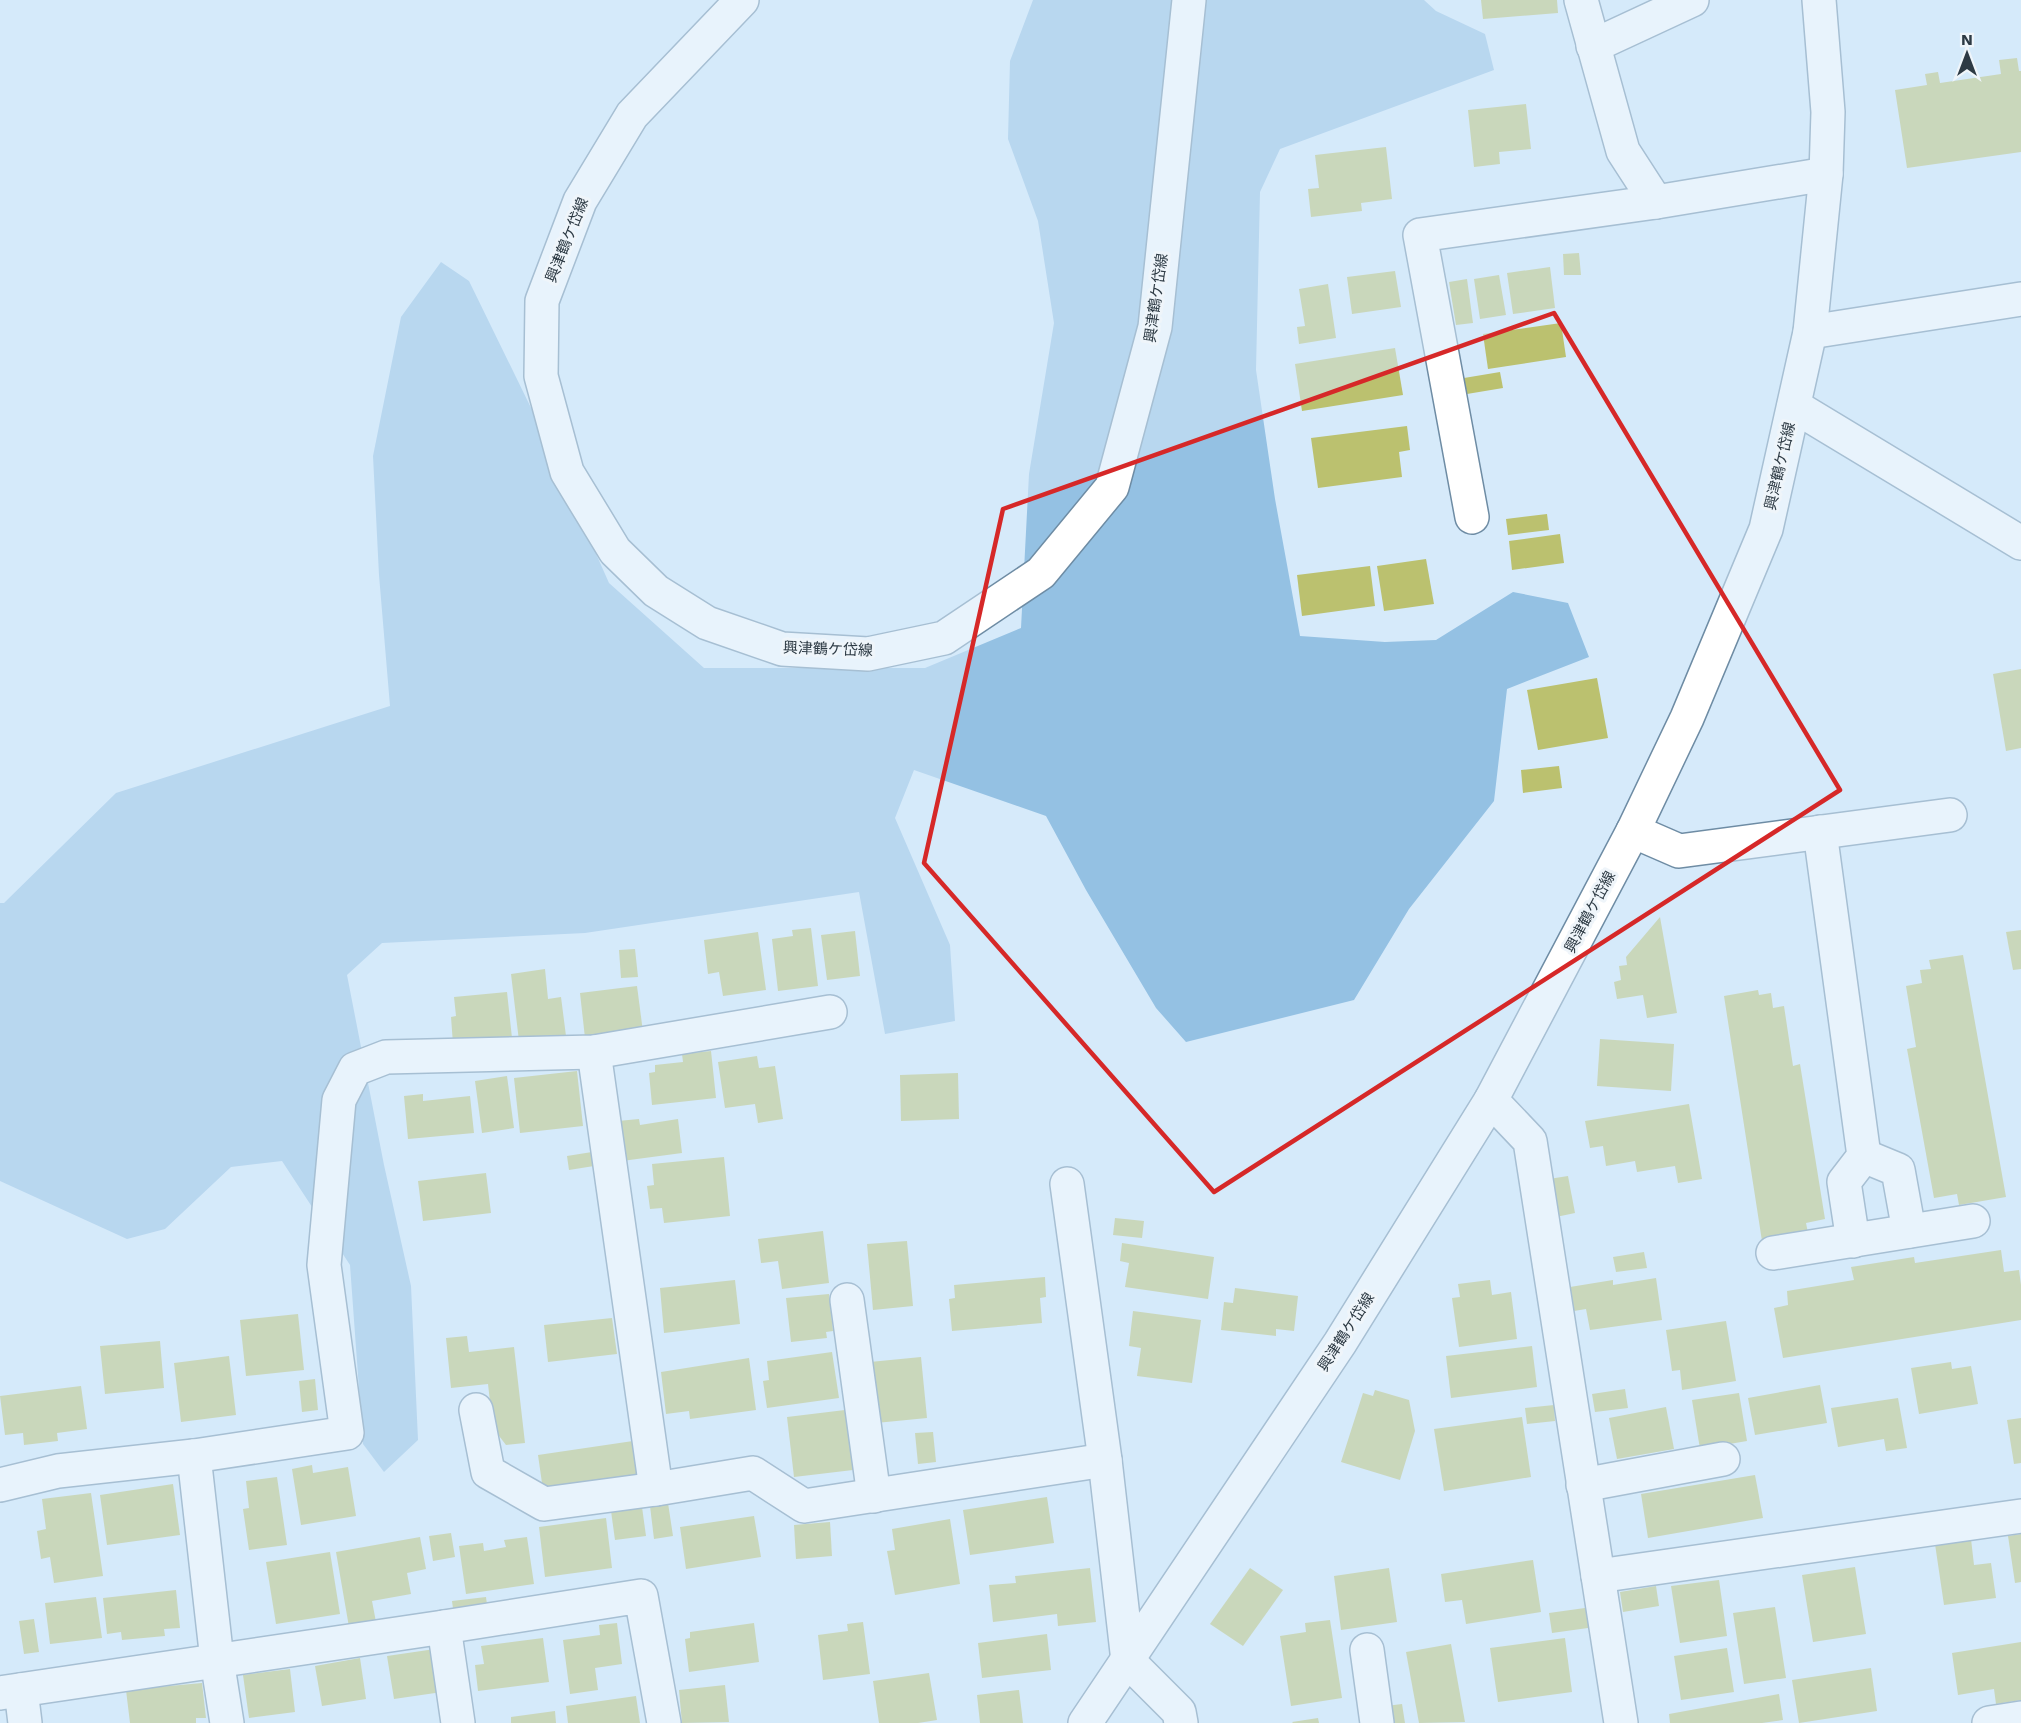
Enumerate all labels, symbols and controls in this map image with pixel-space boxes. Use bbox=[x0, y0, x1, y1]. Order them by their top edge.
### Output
north arrow bbox=[1937, 24, 1997, 84]
text: N bbox=[1961, 30, 1973, 49]
street label: 興津鶴ケ岱線 bbox=[542, 195, 592, 285]
street label: 興津鶴ケ岱線 bbox=[1141, 252, 1171, 344]
street label: 興津鶴ケ岱線 bbox=[1761, 420, 1799, 512]
street label: 興津鶴ケ岱線 bbox=[783, 638, 873, 660]
street label: 興津鶴ケ岱線 bbox=[1561, 868, 1619, 956]
street label: 興津鶴ケ岱線 bbox=[1314, 1289, 1378, 1375]

